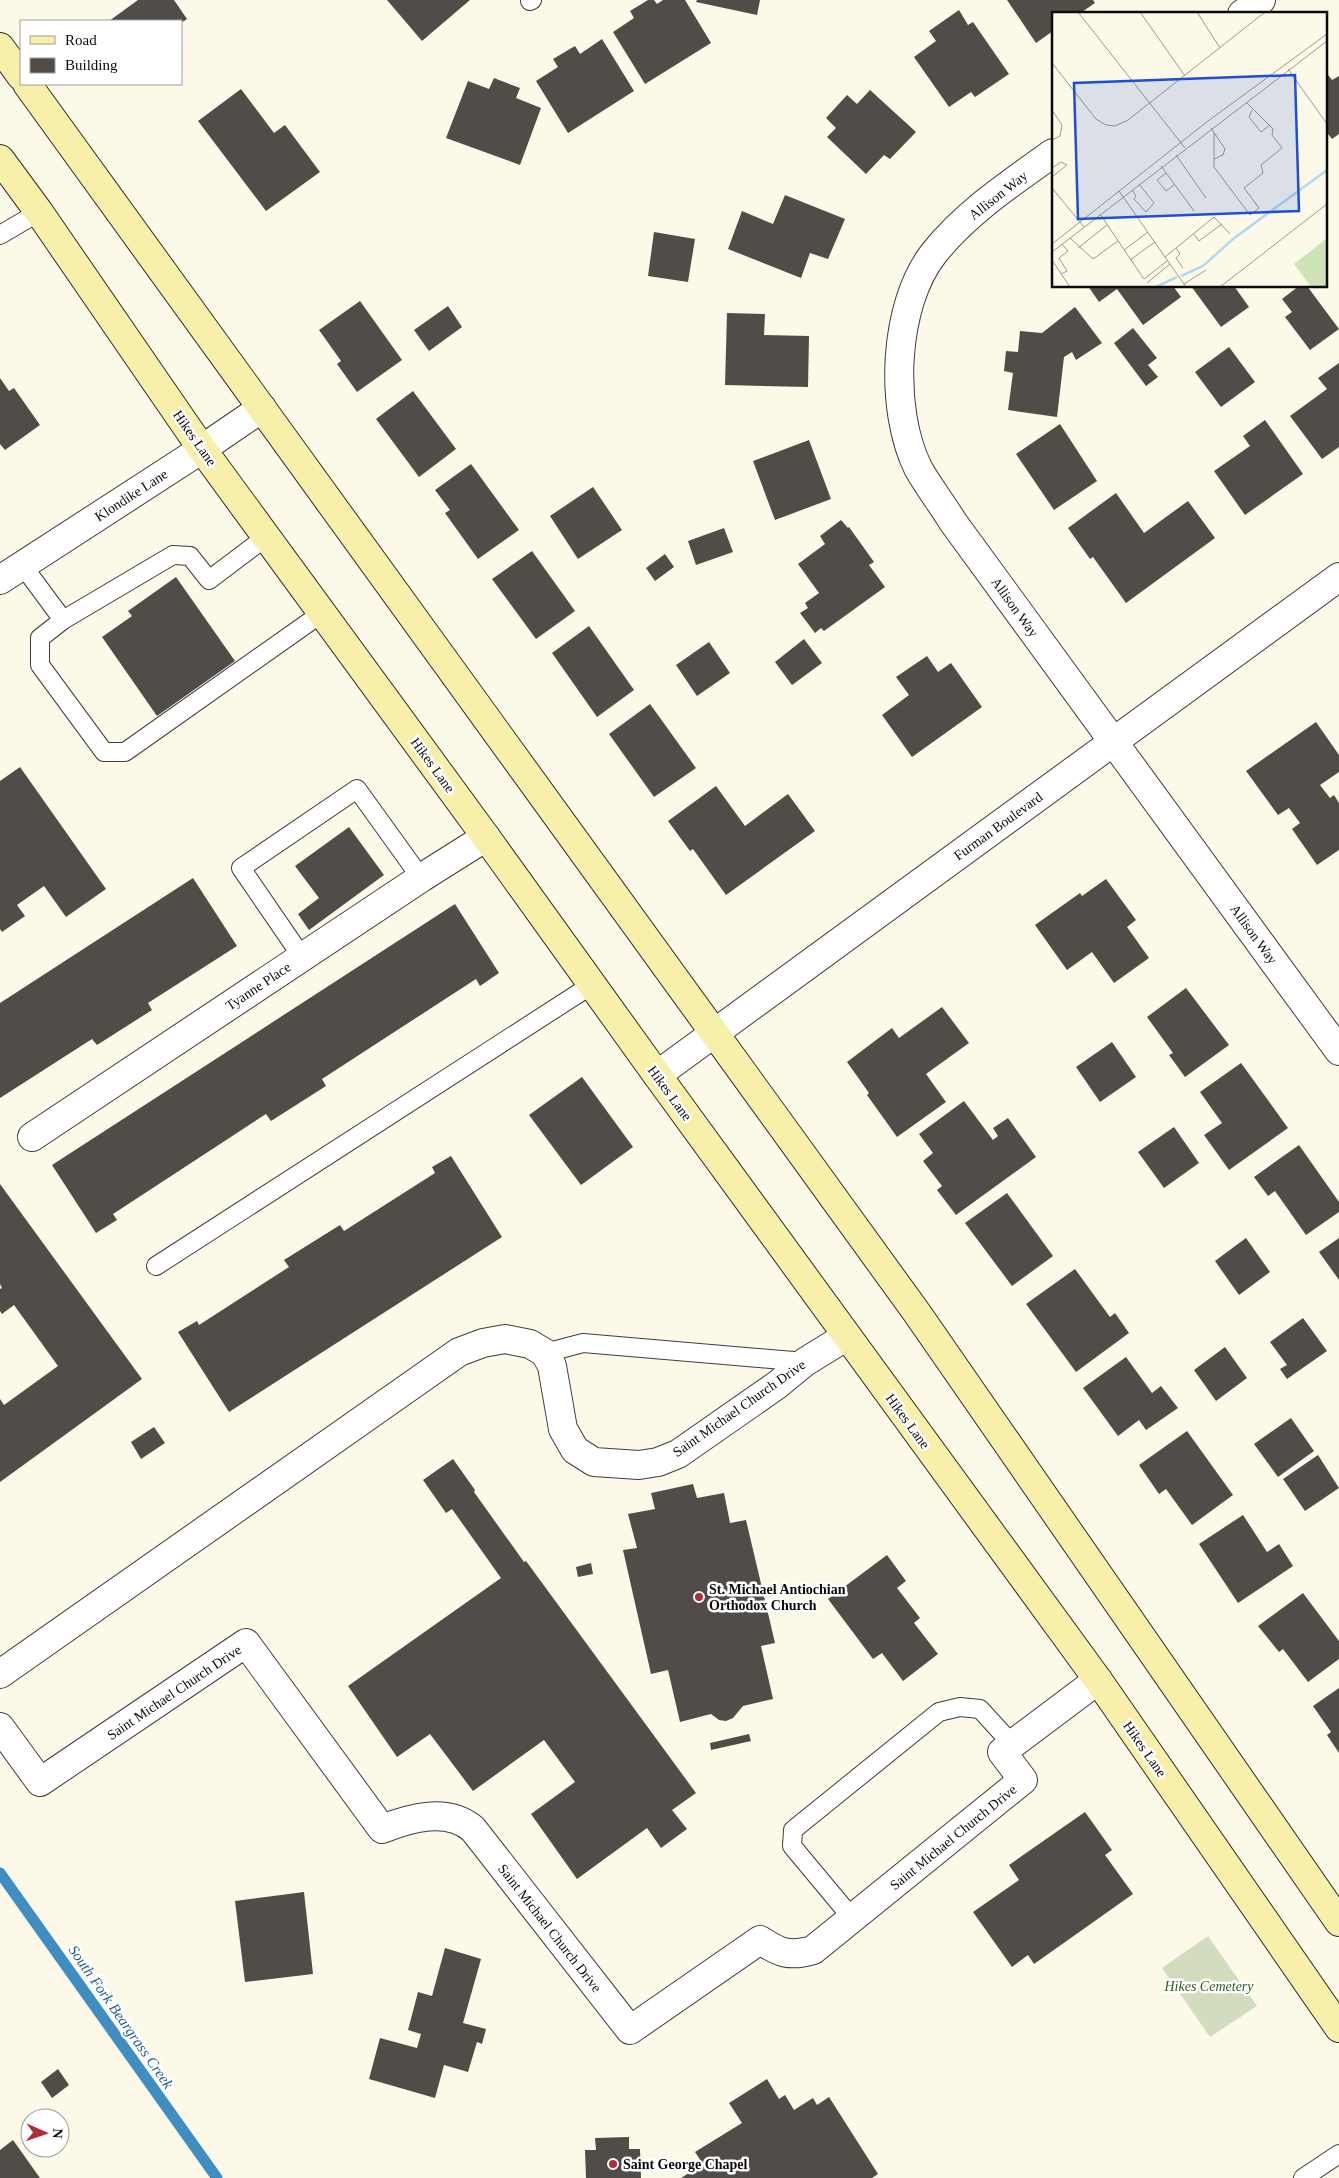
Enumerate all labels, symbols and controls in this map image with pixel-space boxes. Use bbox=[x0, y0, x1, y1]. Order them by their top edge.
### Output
inset map bbox=[1052, 12, 1326, 288]
legend bbox=[20, 20, 182, 85]
text: Road bbox=[65, 32, 97, 48]
text: Building bbox=[65, 57, 118, 73]
street label: Allison Way bbox=[966, 168, 1030, 223]
street label: Hikes Lane bbox=[170, 408, 219, 469]
street label: Klondike Lane bbox=[92, 466, 170, 524]
street label: Allison Way bbox=[988, 575, 1041, 640]
street label: Hikes Lane bbox=[408, 735, 458, 796]
street label: Furman Boulevard bbox=[951, 789, 1045, 863]
street label: Allison Way bbox=[1227, 902, 1280, 967]
street label: Tyanne Place bbox=[223, 959, 293, 1014]
street label: Hikes Lane bbox=[645, 1063, 695, 1124]
street label: Saint Michael Church Drive bbox=[670, 1357, 808, 1460]
street label: Hikes Lane bbox=[883, 1391, 933, 1452]
place label: St. Michael Antiochian Orthodox Church bbox=[709, 1582, 846, 1613]
marker: St. Michael Antiochian Orthodox Church bbox=[693, 1591, 705, 1603]
street label: Saint Michael Church Drive bbox=[104, 1642, 244, 1743]
street label: Hikes Lane bbox=[1120, 1719, 1169, 1780]
street label: Saint Michael Church Drive bbox=[887, 1782, 1020, 1893]
street label: Saint Michael Church Drive bbox=[495, 1861, 604, 1995]
water label: South Fork Beargrass Creek bbox=[65, 1942, 177, 2092]
park label: Hikes Cemetery bbox=[1163, 1979, 1254, 1994]
north arrow bbox=[20, 2108, 70, 2158]
text: N bbox=[50, 2128, 65, 2139]
place label: Saint George Chapel bbox=[623, 2157, 748, 2172]
marker: Saint George Chapel bbox=[607, 2158, 619, 2170]

